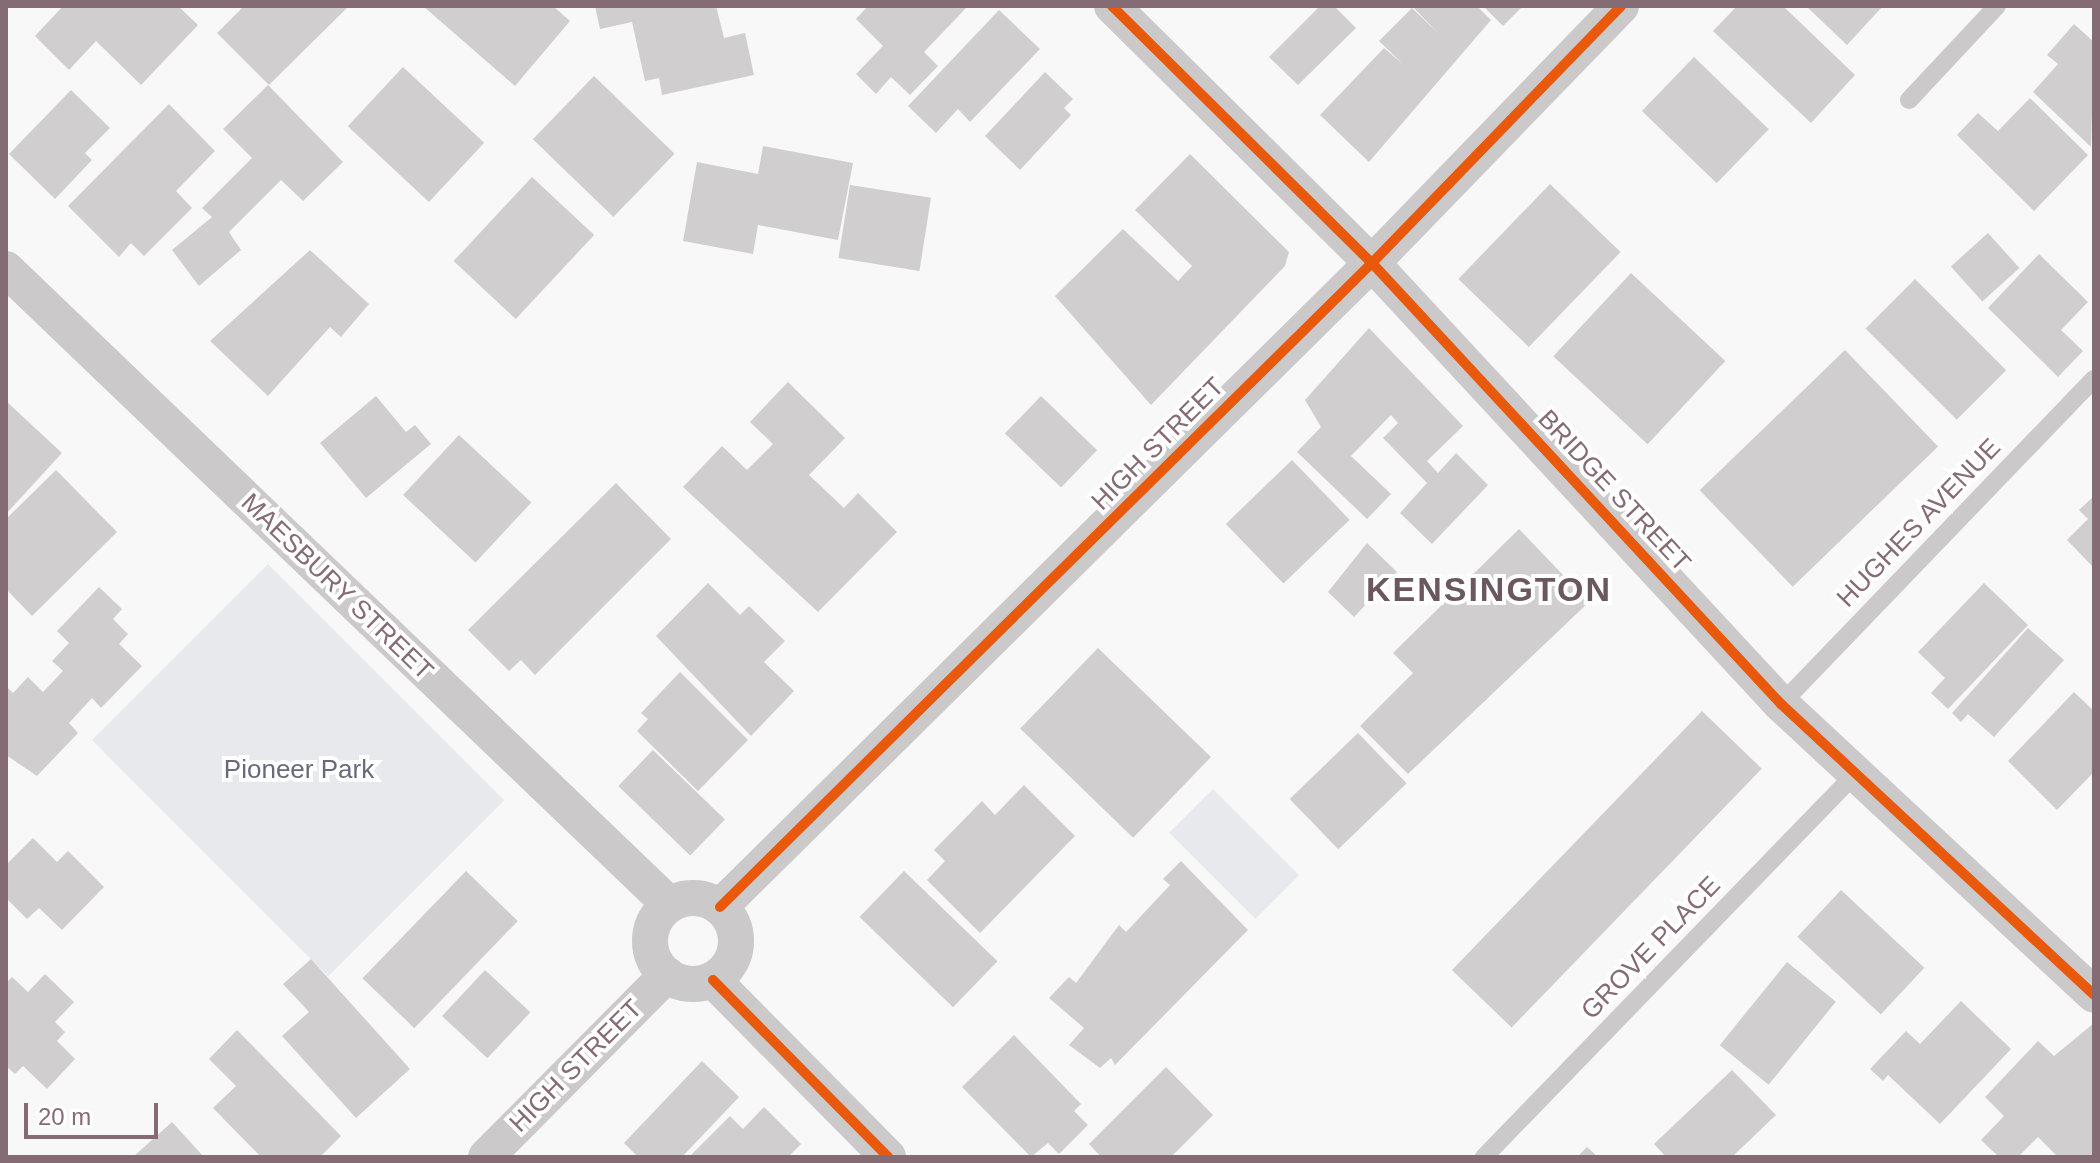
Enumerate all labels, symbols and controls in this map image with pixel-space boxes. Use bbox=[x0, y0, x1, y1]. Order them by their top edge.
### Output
street label: HIGH STREET bbox=[1085, 371, 1231, 517]
street label: BRIDGE STREET bbox=[1531, 404, 1697, 578]
street label: HUGHES AVENUE bbox=[1830, 432, 2008, 614]
street label: MAESBURY STREET bbox=[234, 487, 440, 687]
district label: KENSINGTON bbox=[1366, 570, 1612, 610]
park label: Pioneer Park bbox=[224, 754, 374, 786]
street label: GROVE PLACE bbox=[1575, 870, 1727, 1026]
street label: HIGH STREET bbox=[503, 993, 649, 1139]
scale bar bbox=[28, 1087, 162, 1137]
text: 20 m bbox=[38, 1103, 91, 1130]

